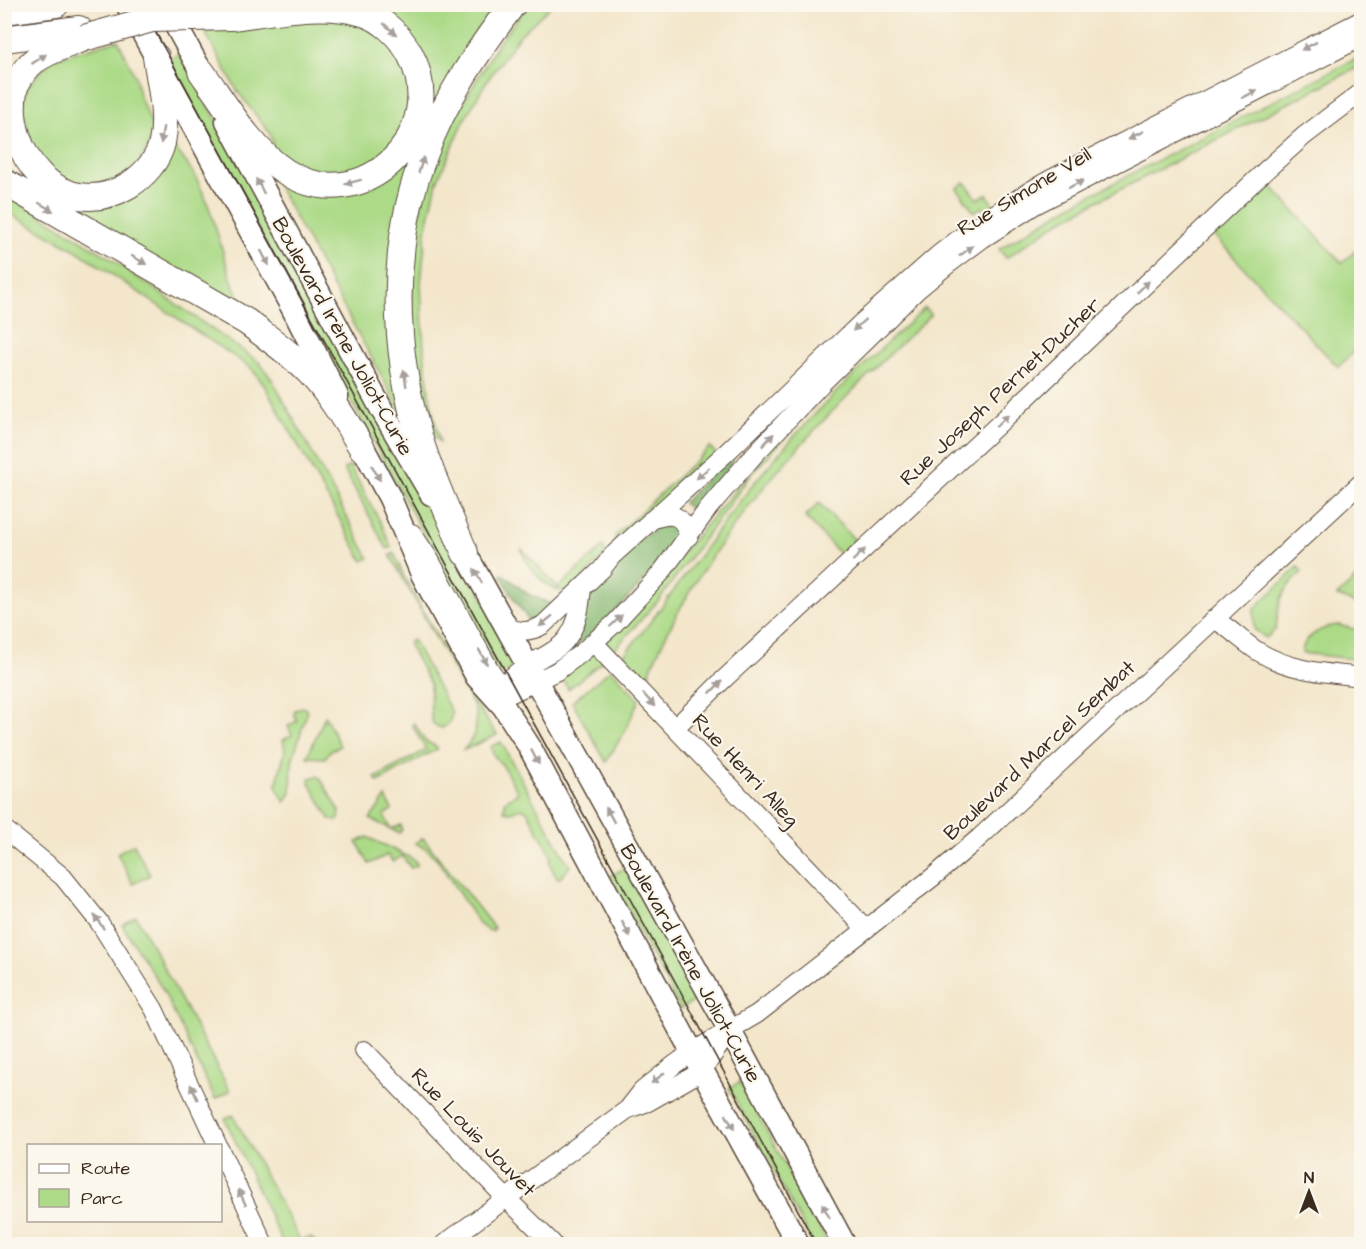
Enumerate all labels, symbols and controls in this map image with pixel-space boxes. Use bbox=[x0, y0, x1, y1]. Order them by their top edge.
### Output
one-way arrow bbox=[382, 22, 397, 36]
one-way arrow bbox=[1301, 42, 1318, 51]
one-way arrow bbox=[31, 54, 47, 65]
one-way arrow bbox=[1241, 89, 1258, 99]
one-way arrow bbox=[158, 126, 167, 145]
one-way arrow bbox=[1127, 130, 1145, 140]
street label: Rue Simone Veil bbox=[952, 140, 1097, 243]
one-way arrow bbox=[417, 156, 426, 174]
one-way arrow bbox=[255, 177, 265, 194]
one-way arrow bbox=[344, 178, 362, 188]
one-way arrow bbox=[1068, 179, 1085, 189]
one-way arrow bbox=[38, 201, 54, 212]
street label: Boulevard Irène Joliot-Curie bbox=[265, 212, 420, 461]
one-way arrow bbox=[959, 245, 974, 257]
one-way arrow bbox=[260, 250, 270, 267]
one-way arrow bbox=[131, 254, 147, 265]
one-way arrow bbox=[1135, 281, 1150, 294]
street label: Rue Joseph Pernet-Ducher bbox=[894, 290, 1108, 493]
one-way arrow bbox=[853, 317, 867, 331]
one-way arrow bbox=[401, 369, 410, 388]
one-way arrow bbox=[994, 414, 1009, 428]
one-way arrow bbox=[761, 433, 774, 448]
one-way arrow bbox=[371, 465, 381, 482]
one-way arrow bbox=[696, 466, 711, 479]
one-way arrow bbox=[852, 548, 867, 562]
one-way arrow bbox=[473, 568, 484, 584]
one-way arrow bbox=[539, 614, 554, 627]
one-way arrow bbox=[609, 615, 623, 629]
one-way arrow bbox=[478, 649, 488, 666]
street label: Boulevard Marcel Sembat bbox=[937, 653, 1142, 847]
one-way arrow bbox=[709, 680, 724, 694]
one-way arrow bbox=[642, 692, 656, 707]
street label: Rue Henri Alleg bbox=[684, 707, 806, 835]
one-way arrow bbox=[530, 749, 540, 766]
one-way arrow bbox=[605, 806, 615, 823]
street label: Boulevard Irène Joliot-Curie bbox=[613, 839, 768, 1088]
one-way arrow bbox=[93, 915, 105, 931]
one-way arrow bbox=[621, 921, 631, 938]
street label: Rue Louis Jouvet bbox=[405, 1062, 543, 1204]
one-way arrow bbox=[650, 1072, 665, 1084]
one-way arrow bbox=[189, 1084, 198, 1101]
one-way arrow bbox=[725, 1114, 735, 1131]
legend bbox=[27, 1144, 222, 1222]
text: Route bbox=[81, 1156, 130, 1181]
north arrow bbox=[1279, 1162, 1339, 1222]
text: N bbox=[1304, 1167, 1314, 1189]
text: Parc bbox=[81, 1186, 123, 1211]
one-way arrow bbox=[238, 1189, 247, 1206]
one-way arrow bbox=[821, 1203, 831, 1220]

